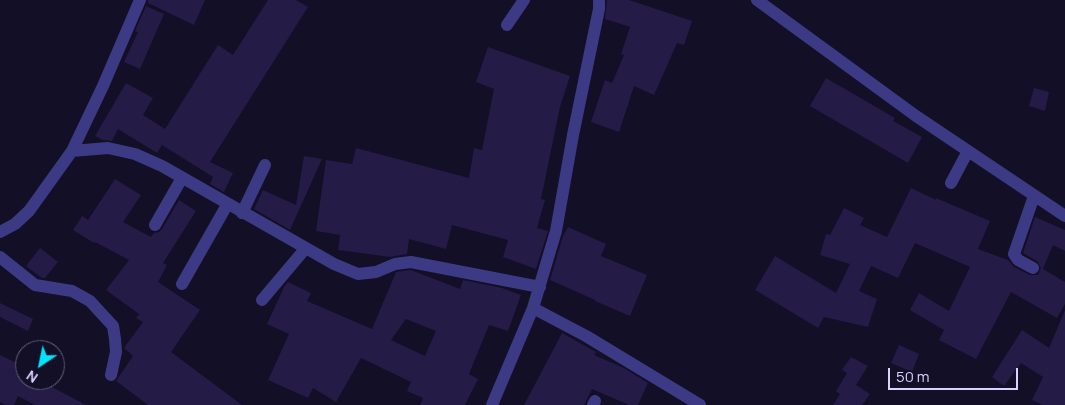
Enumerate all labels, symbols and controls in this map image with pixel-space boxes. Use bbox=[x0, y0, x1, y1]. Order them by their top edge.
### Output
north arrow bbox=[15, 340, 65, 390]
scale bar bbox=[890, 358, 1020, 390]
text: N bbox=[22, 366, 41, 388]
text: 50 m bbox=[896, 366, 930, 387]

